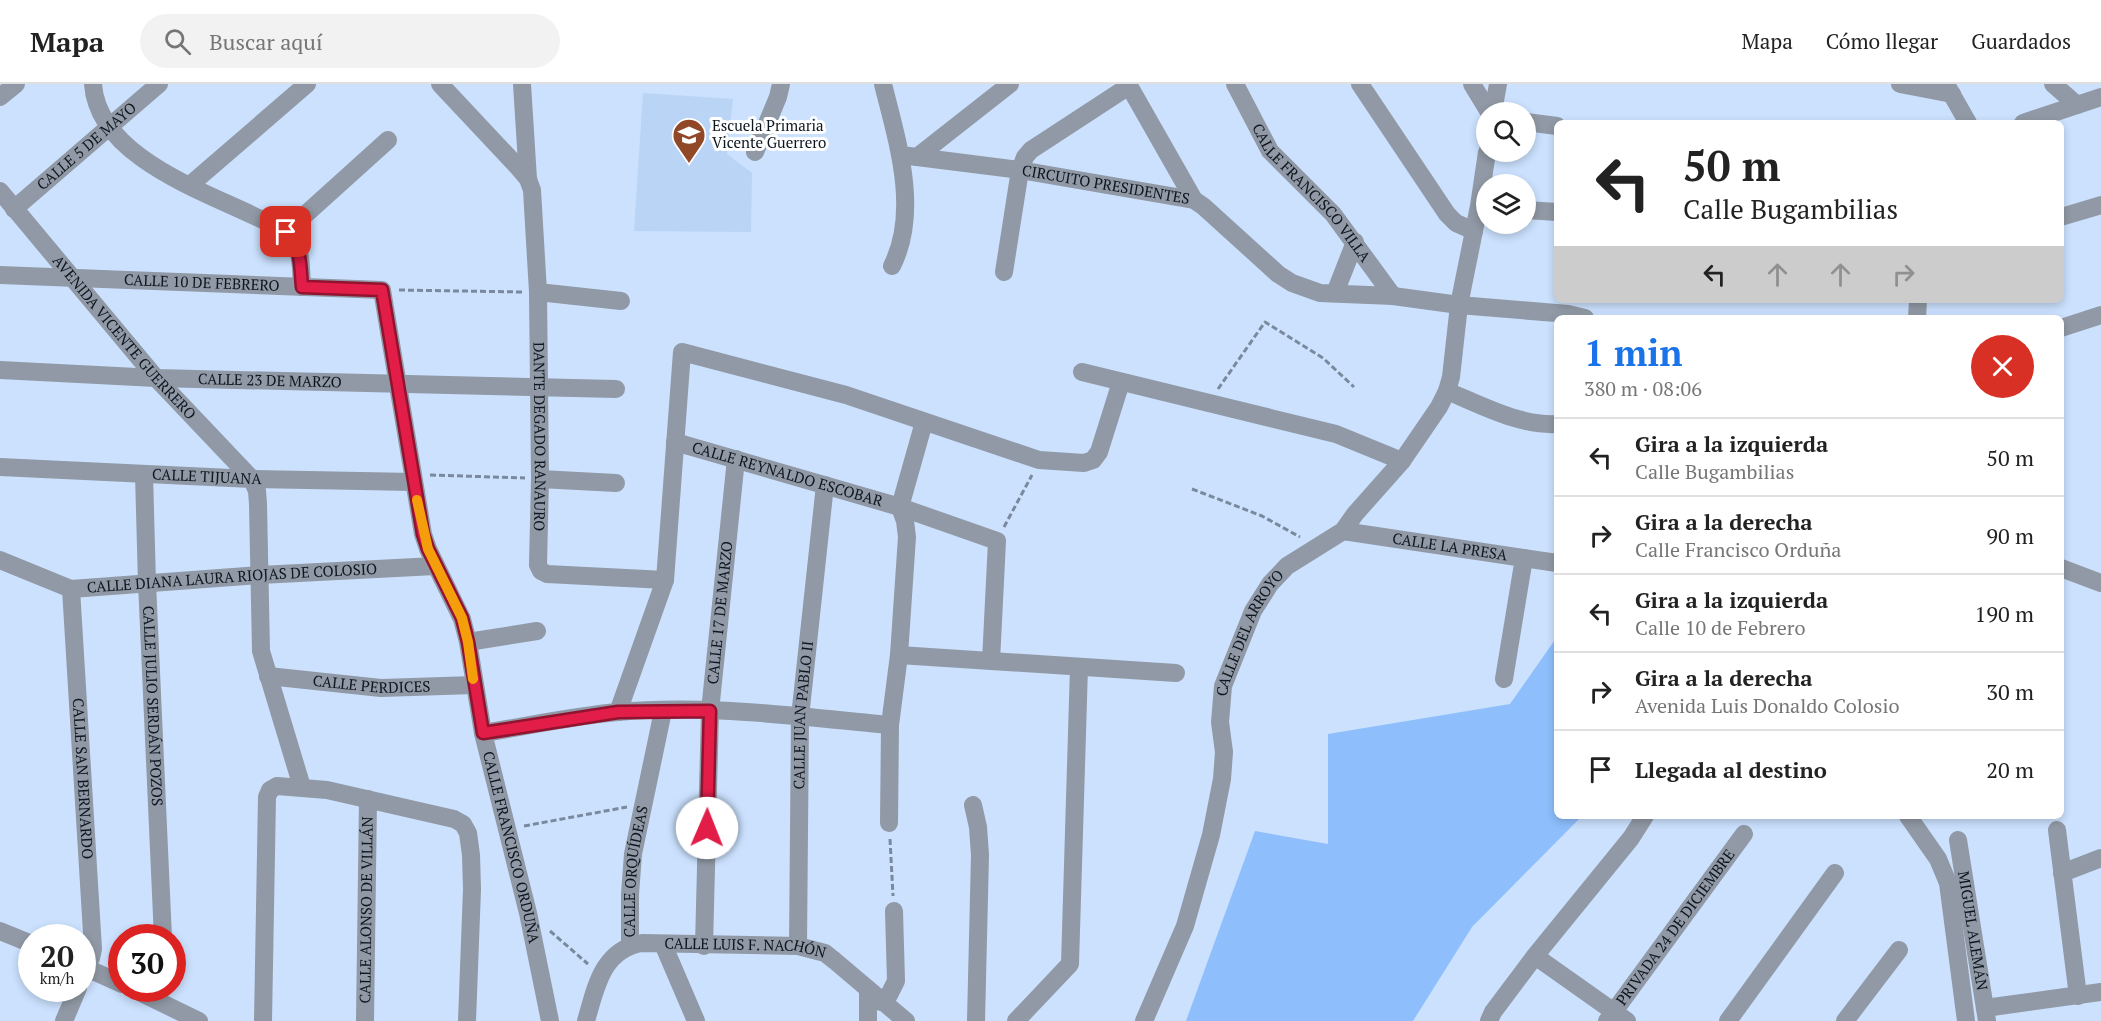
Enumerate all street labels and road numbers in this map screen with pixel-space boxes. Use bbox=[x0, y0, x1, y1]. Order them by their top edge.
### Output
street label: CALLE 5 DE MAYO bbox=[32, 97, 140, 194]
street label: CALLE FRANCISCO VILLA bbox=[1248, 120, 1376, 266]
street label: CIRCUITO PRESIDENTES bbox=[1021, 160, 1191, 208]
street label: AVENIDA VICENTE GUERRERO bbox=[49, 250, 201, 423]
street label: CALLE 10 DE FEBRERO bbox=[124, 269, 280, 295]
street label: DANTE DEGADO RANAURO bbox=[530, 342, 551, 532]
street label: CALLE 23 DE MARZO bbox=[198, 368, 342, 391]
street label: CALLE REYNALDO ESCOBAR bbox=[690, 436, 886, 511]
street label: CALLE TIJUANA bbox=[152, 463, 263, 488]
street label: CALLE LA PRESA bbox=[1391, 528, 1509, 565]
street label: CALLE 17 DE MARZO bbox=[702, 540, 736, 685]
street label: CALLE DIANA LAURA RIOJAS DE COLOSIO bbox=[86, 558, 378, 597]
street label: CALLE DEL ARROYO bbox=[1211, 565, 1288, 697]
street label: CALLE JULIO SERDÁN POZOS bbox=[139, 605, 168, 806]
street label: CALLE JUAN PABLO II bbox=[788, 640, 817, 790]
street label: CALLE PERDICES bbox=[312, 670, 431, 697]
street label: CALLE SAN BERNARDO bbox=[69, 697, 98, 860]
street label: CALLE FRANCISCO ORDUÑA bbox=[479, 749, 545, 946]
street label: CALLE ORQUÍDEAS bbox=[619, 804, 652, 937]
street label: CALLE ALONSO DE VILLÁN bbox=[354, 816, 377, 1004]
street label: PRIVADA 24 DE DICIEMBRE bbox=[1611, 845, 1739, 1009]
street label: MIGUEL ALEMÁN bbox=[1954, 870, 1993, 992]
street label: CALLE LUIS F. NACHÓN bbox=[664, 932, 828, 962]

